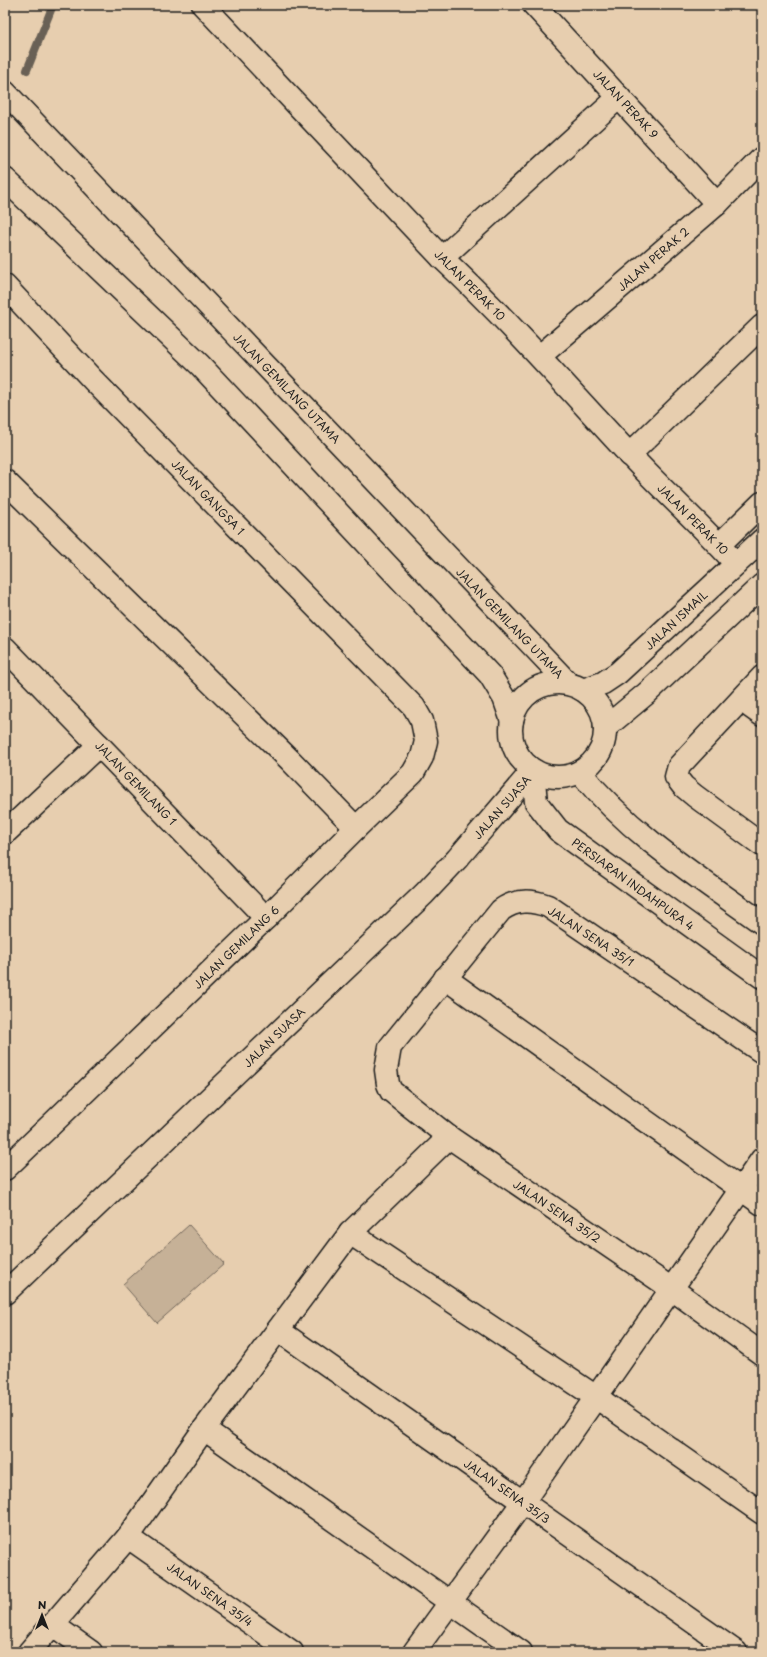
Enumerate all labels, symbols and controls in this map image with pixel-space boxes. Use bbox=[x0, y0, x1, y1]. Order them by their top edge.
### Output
street label: JALAN PERAK 9 bbox=[589, 66, 663, 142]
street label: JALAN PERAK 2 bbox=[613, 223, 693, 295]
street label: JALAN PERAK 10 bbox=[431, 246, 509, 324]
street label: JALAN GEMILANG UTAMA bbox=[229, 329, 345, 448]
street label: JALAN GANGSA 1 bbox=[168, 455, 248, 539]
street label: JALAN PERAK 10 bbox=[654, 480, 732, 558]
street label: JALAN GEMILANG UTAMA bbox=[452, 564, 568, 683]
street label: JALAN ISMAIL bbox=[641, 586, 712, 654]
street label: JALAN GEMILANG 1 bbox=[91, 737, 181, 829]
street label: JALAN SUASA bbox=[469, 771, 535, 843]
street label: PERSIARAN INDAHPURA 4 bbox=[568, 834, 698, 934]
street label: JALAN GEMILANG 6 bbox=[189, 901, 283, 993]
street label: JALAN SENA 35/1 bbox=[545, 902, 637, 970]
street label: JALAN SUASA bbox=[239, 1003, 309, 1071]
street label: JALAN SENA 35/2 bbox=[510, 1175, 604, 1247]
street label: JALAN SENA 35/3 bbox=[460, 1455, 554, 1527]
street label: JALAN SENA 35/4 bbox=[164, 1558, 256, 1630]
north arrow bbox=[22, 1595, 62, 1635]
text: N bbox=[38, 1596, 47, 1613]

